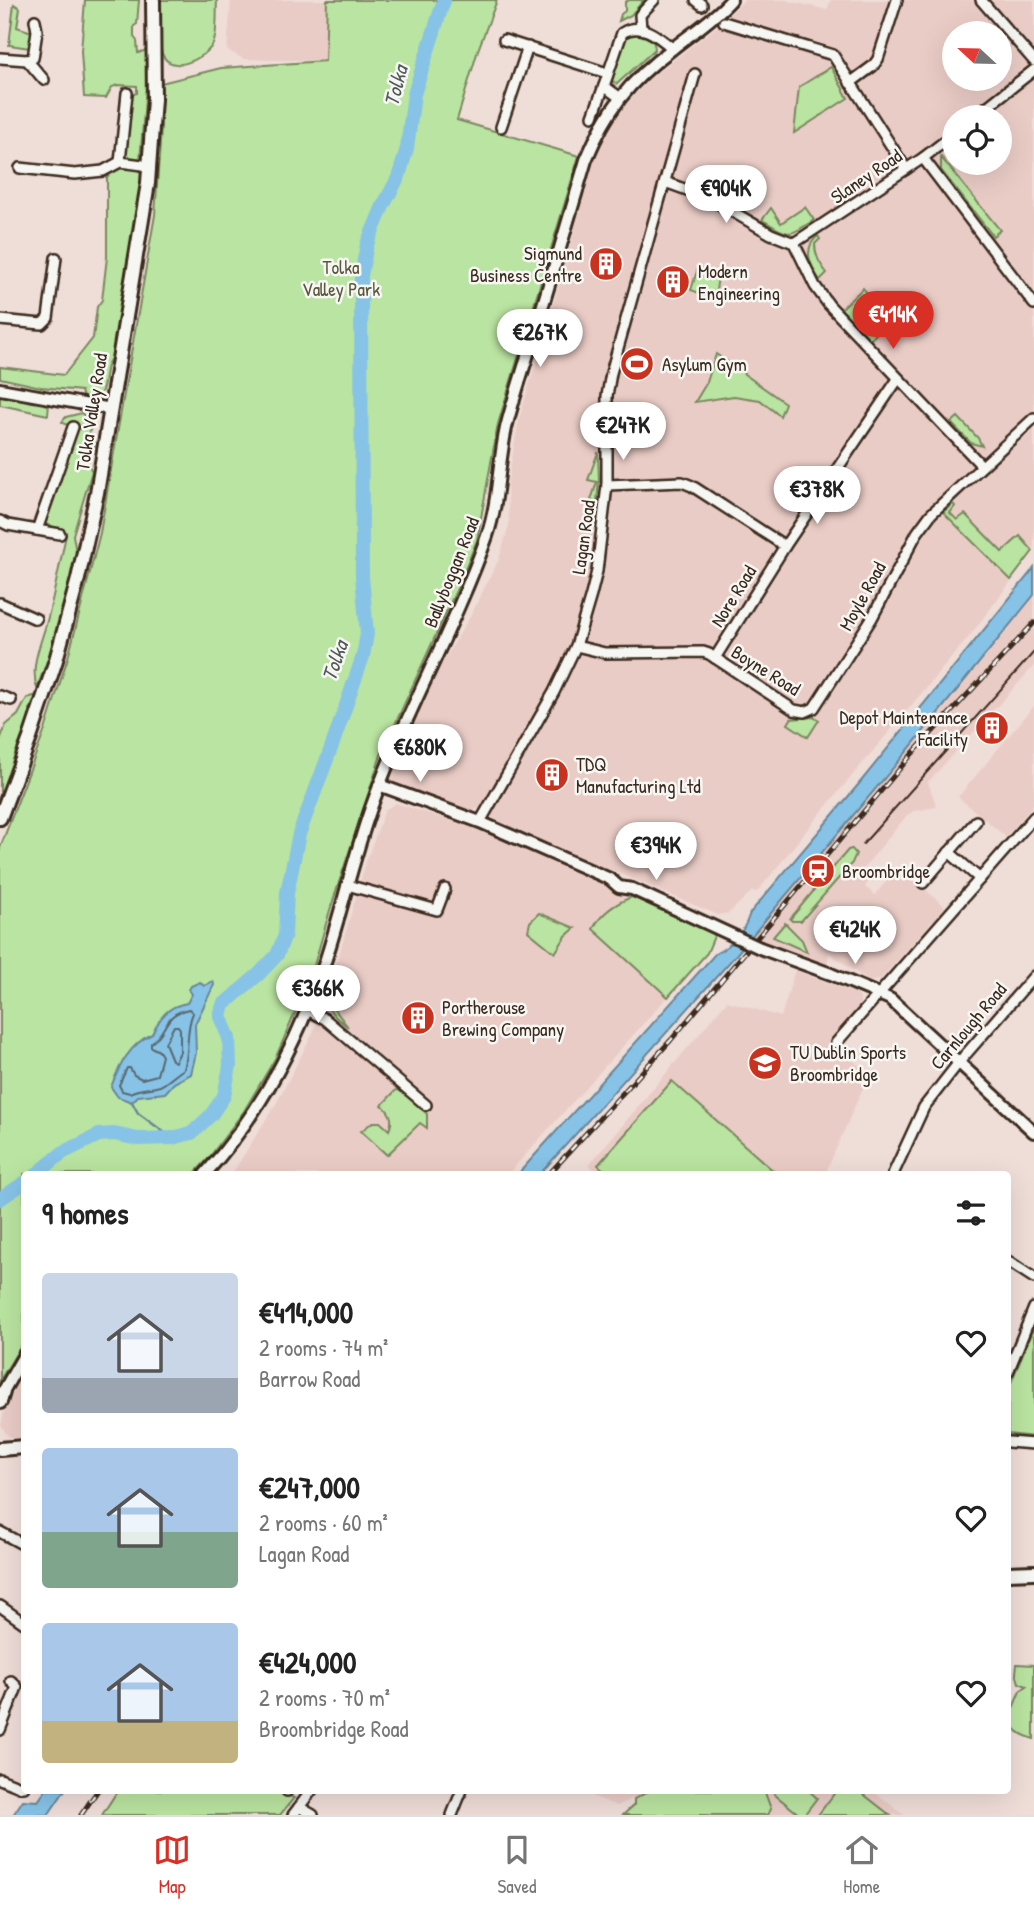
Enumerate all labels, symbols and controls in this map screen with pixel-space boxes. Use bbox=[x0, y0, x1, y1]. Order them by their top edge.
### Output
north arrow bbox=[942, 21, 1012, 91]
map controls bbox=[942, 21, 1012, 175]
water label: Tolka bbox=[377, 60, 415, 109]
button: locate bbox=[942, 105, 1012, 175]
street label: Slaney Road bbox=[825, 142, 907, 209]
pin: €904K bbox=[677, 166, 775, 225]
text: €904K bbox=[701, 172, 751, 203]
place label: Sigmund Business Centre bbox=[470, 240, 583, 288]
building icon: Sigmund Business Centre bbox=[587, 245, 625, 283]
park label: Tolka Valley Park bbox=[302, 254, 380, 302]
place label: Modern Engineering bbox=[698, 258, 780, 306]
building icon: Modern Engineering bbox=[654, 263, 692, 301]
pin: €414K bbox=[844, 292, 942, 351]
text: €414K bbox=[869, 298, 917, 329]
pin: €267K bbox=[491, 310, 589, 369]
text: €267K bbox=[513, 316, 567, 347]
sports icon: Asylum Gym bbox=[618, 345, 656, 383]
street label: Tolka Valley Road bbox=[69, 351, 113, 473]
place label: Asylum Gym bbox=[662, 351, 747, 377]
pin: €247K bbox=[574, 402, 672, 462]
text: €247K bbox=[596, 409, 650, 440]
pin: €378K bbox=[768, 466, 866, 526]
text: €378K bbox=[790, 473, 844, 504]
street label: Lagan Road bbox=[565, 498, 601, 576]
street label: Ballyboggan Road bbox=[417, 512, 485, 631]
street label: Moyle Road bbox=[832, 556, 892, 635]
street label: Nore Road bbox=[704, 560, 762, 632]
water label: Tolka bbox=[314, 634, 356, 685]
street label: Boyne Road bbox=[726, 639, 806, 702]
place label: Depot Maintenance Facility bbox=[839, 704, 968, 752]
building icon: Depot Maintenance Facility bbox=[973, 709, 1011, 747]
pin: €680K bbox=[371, 724, 469, 784]
text: €680K bbox=[394, 731, 446, 762]
place label: TDQ Manufacturing Ltd bbox=[576, 751, 701, 799]
building icon: TDQ Manufacturing Ltd bbox=[533, 756, 571, 794]
pin: €394K bbox=[607, 822, 705, 882]
text: €394K bbox=[631, 829, 681, 860]
station icon: Broombridge bbox=[799, 852, 837, 890]
place label: Broombridge bbox=[842, 858, 930, 884]
pin: €424K bbox=[806, 906, 904, 966]
text: €424K bbox=[829, 913, 881, 944]
pin: €366K bbox=[269, 965, 367, 1025]
text: €366K bbox=[292, 972, 344, 1003]
street label: Carnlough Road bbox=[924, 977, 1012, 1075]
place label: Portherouse Brewing Company bbox=[442, 994, 564, 1042]
building icon: Portherouse Brewing Company bbox=[399, 999, 437, 1037]
place label: TU Dublin Sports Broombridge bbox=[790, 1039, 906, 1087]
school or university icon: TU Dublin Sports Broombridge bbox=[746, 1044, 784, 1082]
text: 9 homes bbox=[42, 1193, 129, 1233]
icon: filters bbox=[952, 1194, 990, 1232]
text: €414,000 bbox=[259, 1292, 353, 1332]
icon: home bbox=[98, 1301, 182, 1385]
icon: heart bbox=[952, 1324, 990, 1362]
text: 2 rooms · 74 m² bbox=[259, 1332, 388, 1363]
text: Barrow Road bbox=[259, 1363, 360, 1394]
text: €247,000 bbox=[259, 1467, 360, 1507]
icon: home bbox=[98, 1476, 182, 1560]
icon: heart bbox=[952, 1499, 990, 1537]
text: 2 rooms · 60 m² bbox=[259, 1507, 388, 1538]
text: Lagan Road bbox=[259, 1538, 349, 1569]
text: €424,000 bbox=[259, 1642, 356, 1682]
icon: home bbox=[98, 1651, 182, 1735]
icon: heart bbox=[952, 1674, 990, 1712]
text: 2 rooms · 70 m² bbox=[259, 1682, 390, 1713]
text: Broombridge Road bbox=[259, 1713, 409, 1744]
tab: Map bbox=[153, 1831, 191, 1899]
tab: Saved bbox=[498, 1831, 536, 1899]
tab: Home bbox=[843, 1831, 881, 1899]

